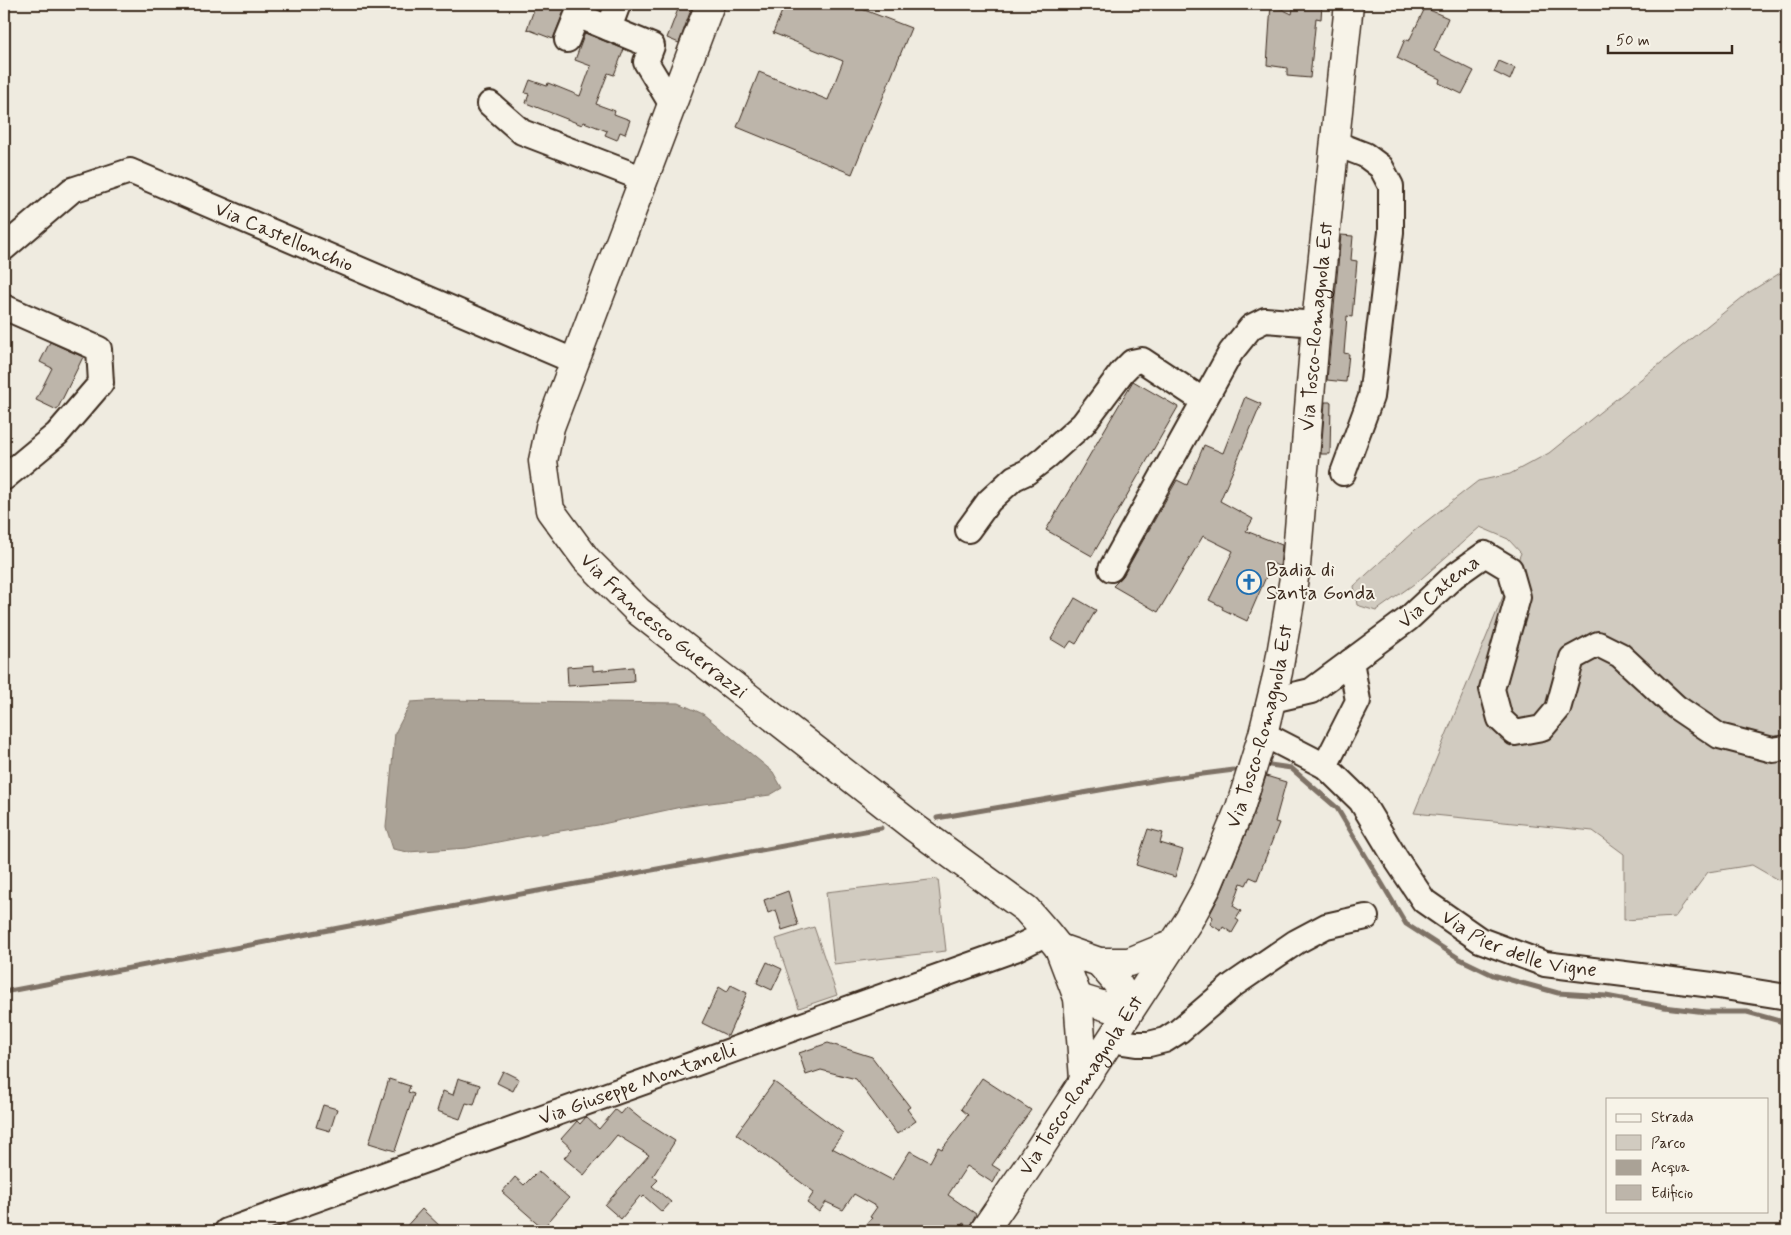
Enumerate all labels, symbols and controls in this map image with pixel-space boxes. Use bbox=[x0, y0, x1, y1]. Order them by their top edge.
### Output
scale bar bbox=[1608, 22, 1732, 54]
text: 50 m bbox=[1616, 31, 1650, 51]
street label: Via Castellonchio bbox=[210, 195, 358, 279]
street label: Via Tosco-Romagnola Est bbox=[1294, 220, 1340, 432]
street label: Via Francesco Guerrazzi bbox=[574, 547, 753, 705]
street label: Via Catena bbox=[1393, 549, 1485, 635]
place label: Badia di Santa Gonda bbox=[1266, 557, 1376, 607]
church icon: Badia di Santa Gonda bbox=[1236, 569, 1262, 595]
street label: Via Tosco-Romagnola Est bbox=[1220, 622, 1299, 832]
street label: Via Pier delle Vigne bbox=[1436, 904, 1598, 984]
street label: Via Tosco-Romagnola Est bbox=[1012, 990, 1150, 1181]
street label: Via Giuseppe Montanelli bbox=[535, 1036, 740, 1132]
legend bbox=[1606, 1098, 1768, 1212]
text: Strada bbox=[1651, 1108, 1694, 1128]
text: Parco bbox=[1651, 1134, 1685, 1154]
text: Acqua bbox=[1651, 1158, 1690, 1178]
text: Edificio bbox=[1651, 1184, 1693, 1204]

